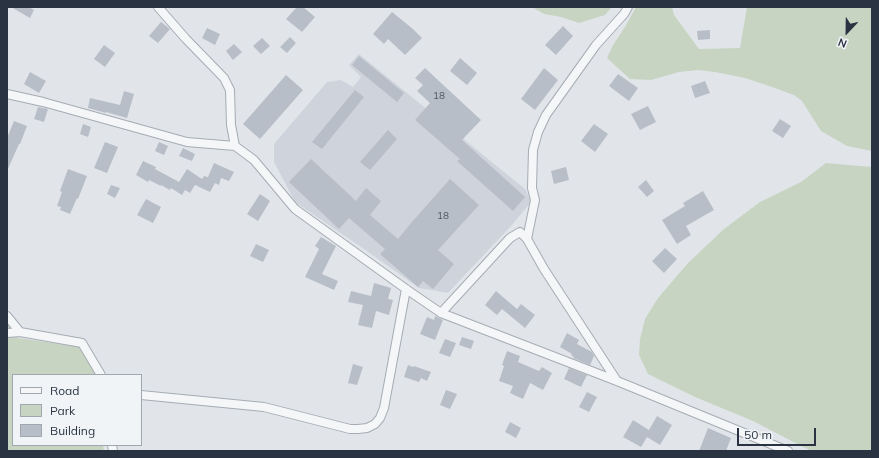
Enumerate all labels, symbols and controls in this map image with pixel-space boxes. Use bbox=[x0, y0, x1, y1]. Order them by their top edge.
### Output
north arrow bbox=[827, 12, 867, 52]
text: N bbox=[836, 35, 849, 51]
house number: 18 bbox=[433, 90, 445, 102]
house number: 18 bbox=[437, 210, 449, 222]
legend bbox=[12, 374, 142, 446]
text: Road bbox=[50, 383, 79, 398]
text: Park bbox=[50, 403, 75, 418]
scale bar bbox=[739, 420, 818, 446]
text: Building bbox=[50, 423, 95, 438]
text: 50 m bbox=[744, 427, 772, 442]

